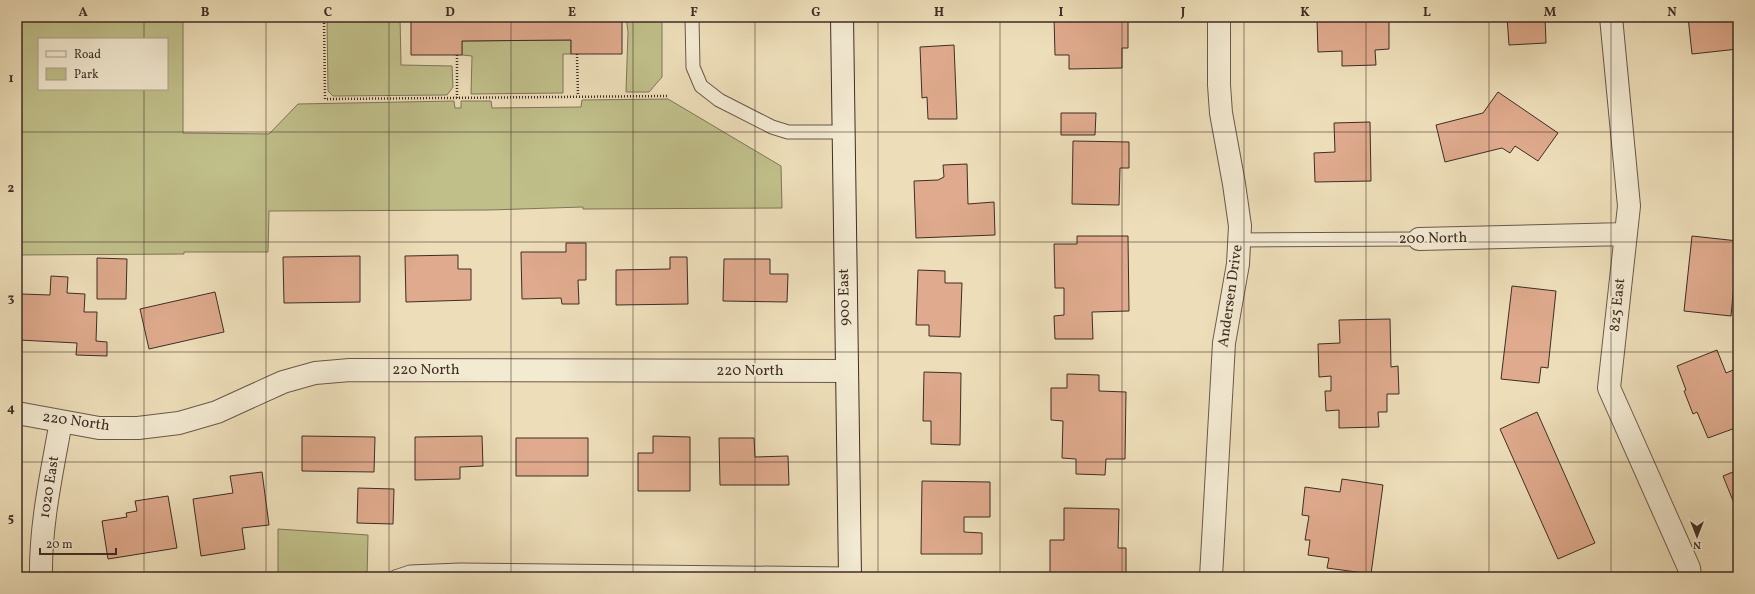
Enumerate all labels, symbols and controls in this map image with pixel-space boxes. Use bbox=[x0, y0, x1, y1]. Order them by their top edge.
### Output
text: A bbox=[78, 4, 88, 22]
text: B bbox=[201, 4, 210, 22]
text: C bbox=[324, 4, 332, 22]
text: D bbox=[445, 4, 455, 22]
text: E bbox=[568, 4, 576, 22]
text: F bbox=[690, 4, 698, 22]
text: G bbox=[811, 4, 821, 22]
text: H bbox=[934, 4, 944, 22]
text: I bbox=[1059, 4, 1064, 22]
text: J bbox=[1180, 4, 1186, 22]
text: K bbox=[1300, 4, 1310, 22]
text: L bbox=[1423, 4, 1431, 22]
text: M bbox=[1544, 4, 1557, 22]
text: N bbox=[1667, 4, 1677, 22]
legend bbox=[38, 38, 168, 90]
text: Road bbox=[74, 47, 101, 63]
text: Park bbox=[74, 67, 99, 83]
text: 1 bbox=[8, 70, 14, 88]
text: 2 bbox=[8, 180, 15, 198]
street label: 200 North bbox=[1398, 228, 1468, 250]
street label: Andersen Drive bbox=[1213, 243, 1249, 349]
street label: 900 East bbox=[834, 268, 856, 326]
street label: 825 East bbox=[1605, 277, 1631, 333]
text: 3 bbox=[8, 290, 15, 308]
street label: 220 North bbox=[392, 360, 460, 381]
street label: 220 North bbox=[716, 361, 784, 382]
text: 4 bbox=[7, 400, 15, 418]
street label: 220 North bbox=[41, 407, 111, 437]
street label: 1020 East bbox=[35, 454, 65, 520]
text: 5 bbox=[8, 510, 14, 528]
north arrow bbox=[1677, 516, 1717, 556]
scale bar bbox=[40, 530, 116, 556]
text: 20 m bbox=[46, 537, 73, 553]
text: N bbox=[1693, 537, 1701, 552]

